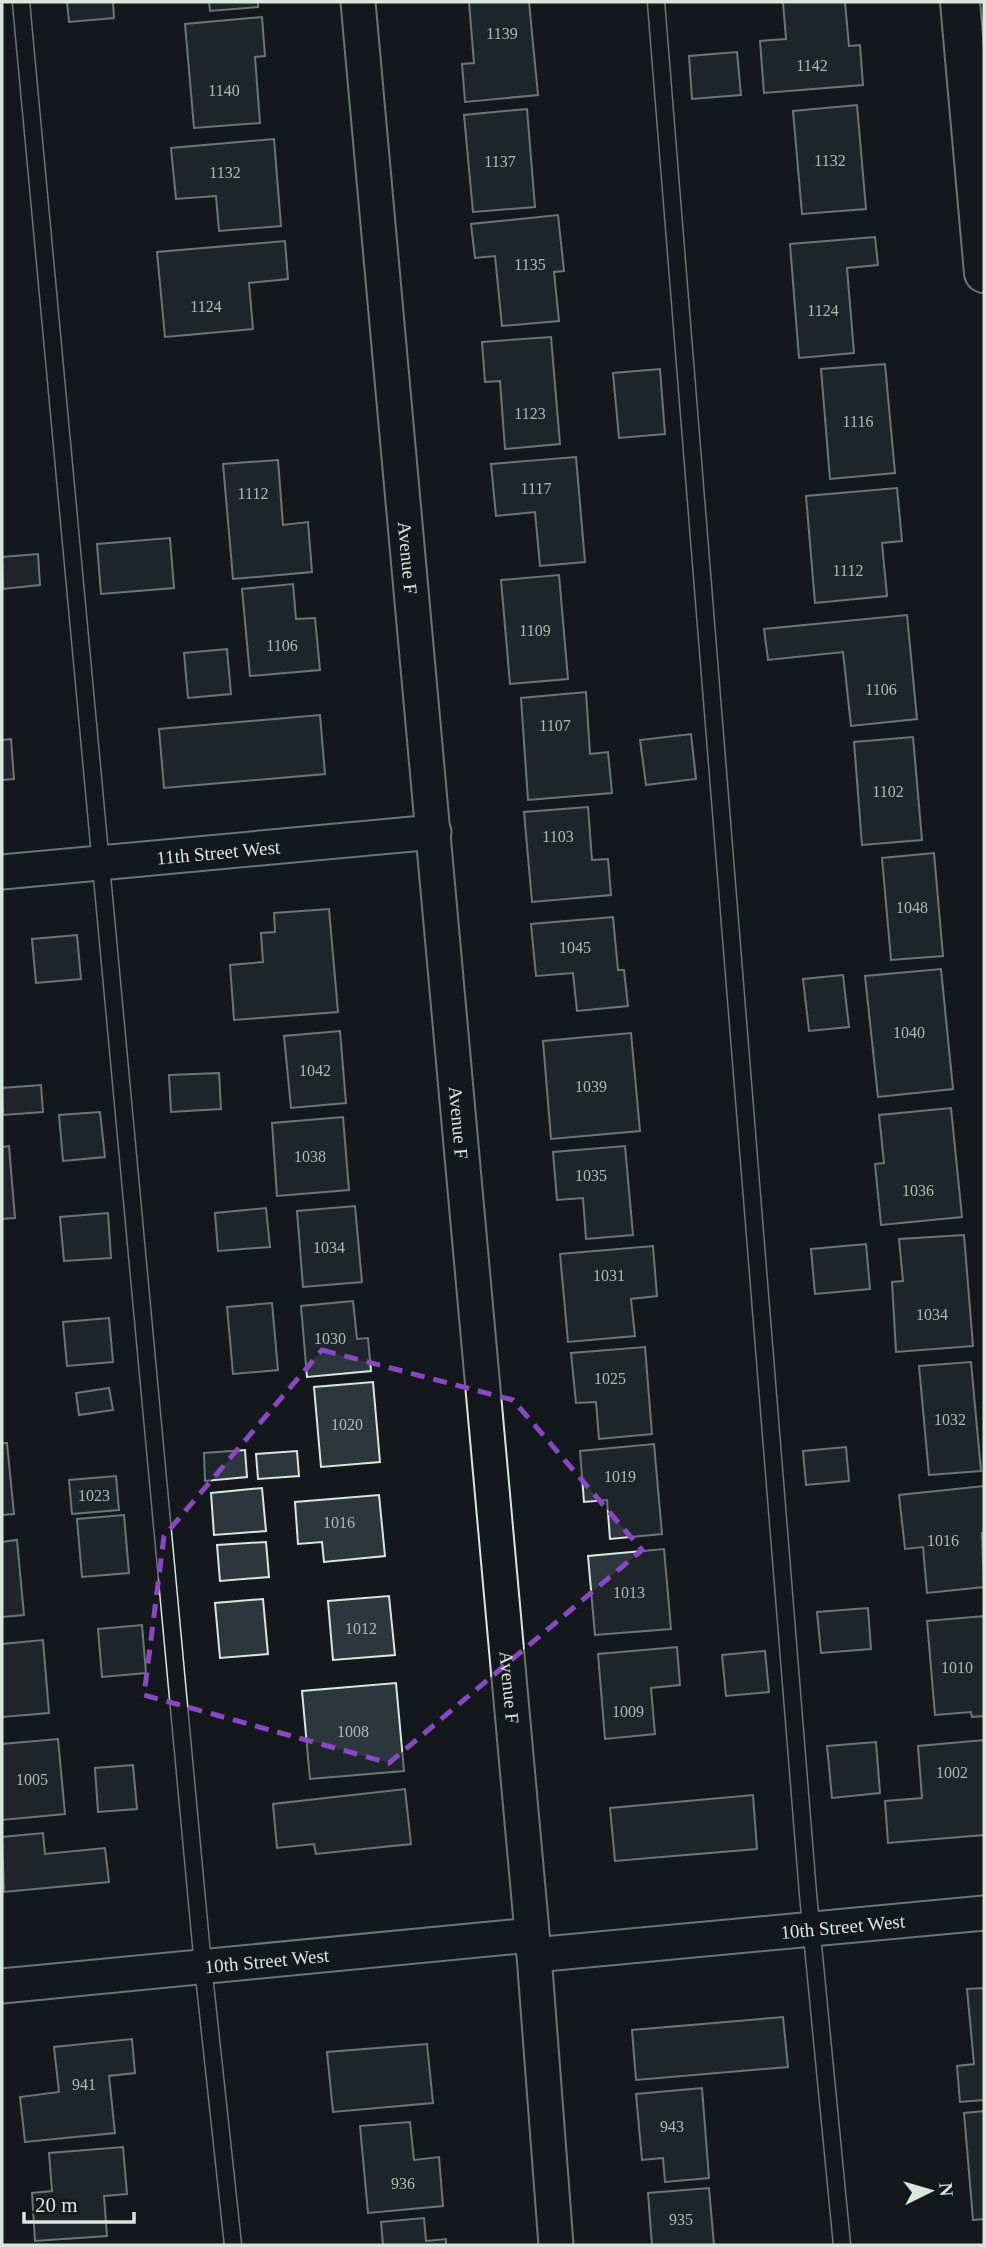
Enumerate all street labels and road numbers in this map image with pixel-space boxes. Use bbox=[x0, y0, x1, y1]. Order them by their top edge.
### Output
street label: Avenue F bbox=[394, 520, 422, 595]
street label: 11th Street West bbox=[155, 836, 282, 868]
street label: Avenue F bbox=[445, 1085, 473, 1160]
street label: Avenue F bbox=[496, 1650, 524, 1724]
street label: 10th Street West bbox=[780, 1910, 907, 1942]
street label: 10th Street West bbox=[204, 1944, 331, 1977]

